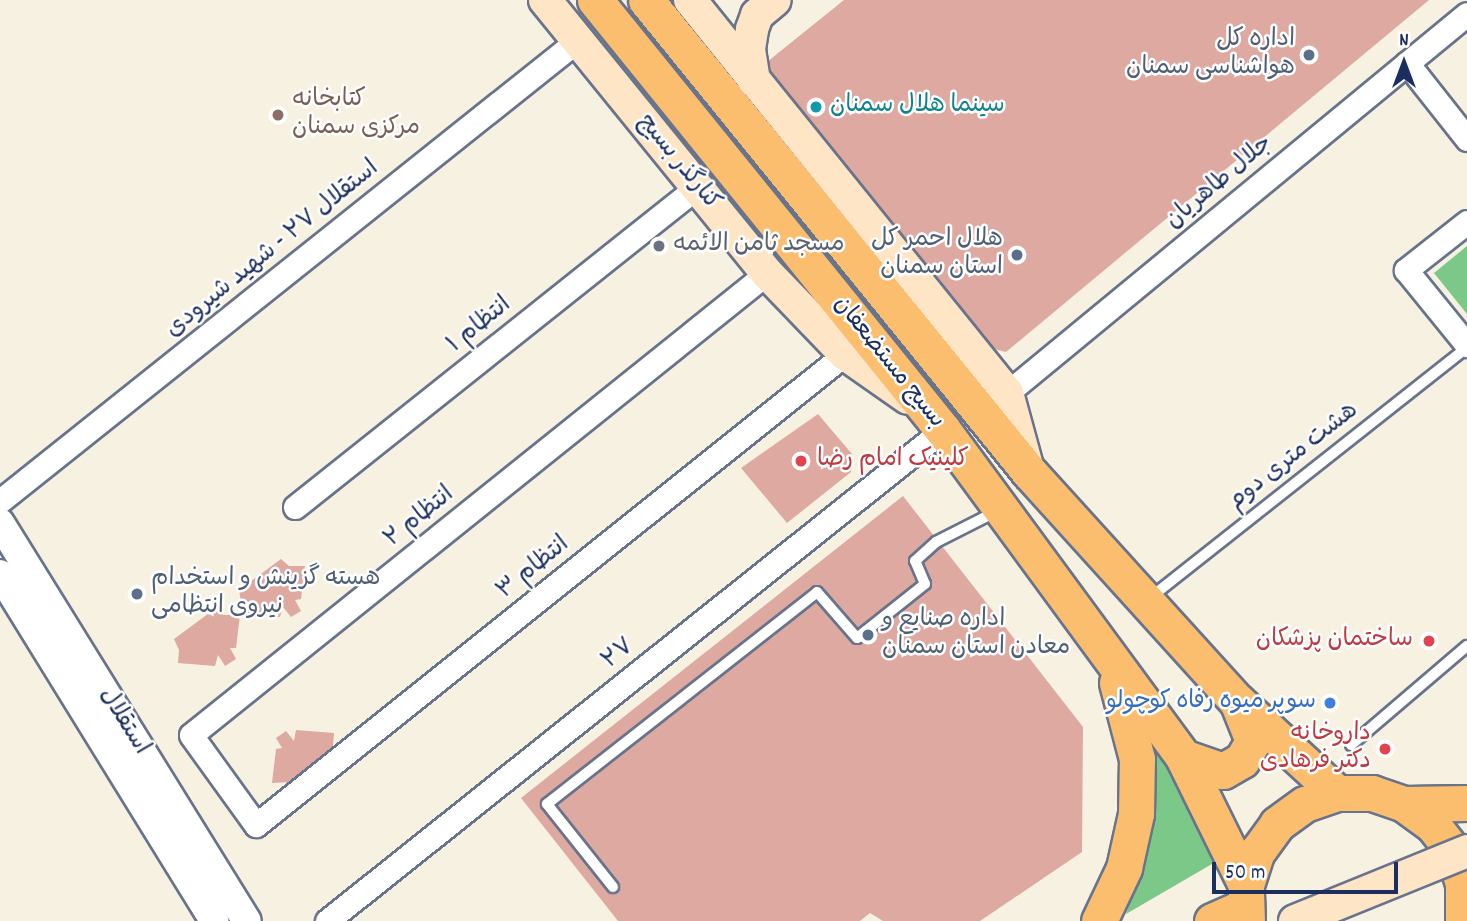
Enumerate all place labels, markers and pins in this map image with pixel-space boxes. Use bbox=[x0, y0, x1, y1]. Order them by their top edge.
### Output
place label: اداره کل هواشناسی سمنان bbox=[1126, 27, 1295, 83]
marker: اداره کل هواشناسی سمنان bbox=[1301, 47, 1317, 63]
place label: کتابخانه مرکزی سمنان bbox=[292, 87, 420, 143]
place label: سینما هلال سمنان bbox=[830, 93, 1005, 121]
marker: سینما هلال سمنان bbox=[808, 99, 824, 115]
marker: کتابخانه مرکزی سمنان bbox=[270, 107, 286, 123]
place label: هلال احمر کل استان سمنان bbox=[871, 227, 1003, 283]
place label: مسجد ثامن الائمه bbox=[673, 232, 845, 260]
marker: مسجد ثامن الائمه bbox=[651, 238, 667, 254]
marker: هلال احمر کل استان سمنان bbox=[1009, 247, 1025, 263]
place label: کلینیک امام رضا bbox=[817, 447, 969, 475]
marker: کلینیک امام رضا bbox=[791, 451, 811, 471]
place label: هسته گزینش و استخدام نیروی انتظامی bbox=[151, 566, 380, 622]
marker: هسته گزینش و استخدام نیروی انتظامی bbox=[129, 586, 145, 602]
place label: اداره صنایع و معادن استان سمنان bbox=[882, 607, 1070, 663]
marker: اداره صنایع و معادن استان سمنان bbox=[860, 627, 876, 643]
place label: ساختمان پزشکان bbox=[1256, 627, 1413, 655]
marker: ساختمان پزشکان bbox=[1419, 631, 1439, 651]
place label: سوپر میوه رفاه کوچولو bbox=[1106, 689, 1316, 717]
marker: سوپر میوه رفاه کوچولو bbox=[1322, 695, 1338, 711]
place label: داروخانه دکتر فرهادی bbox=[1260, 721, 1371, 777]
marker: داروخانه دکتر فرهادی bbox=[1377, 741, 1393, 757]

